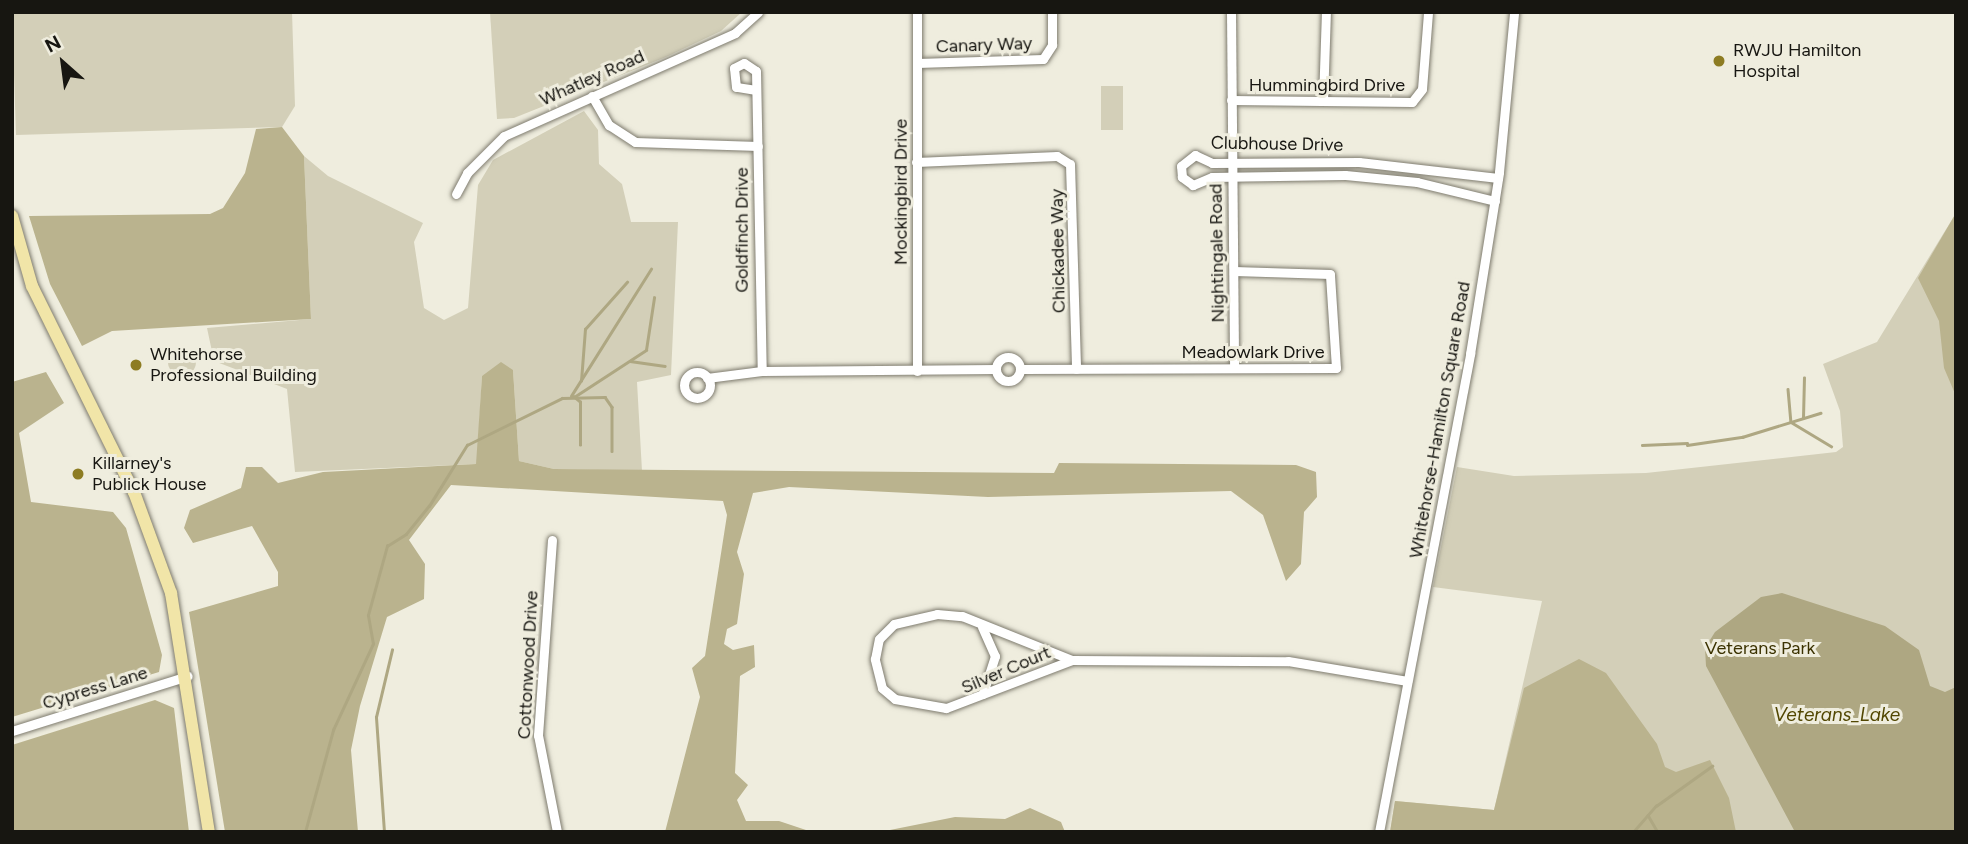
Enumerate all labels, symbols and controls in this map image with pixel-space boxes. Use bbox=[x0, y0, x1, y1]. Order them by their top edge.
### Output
north arrow bbox=[28, 28, 98, 98]
text: N bbox=[41, 30, 65, 58]
street label: Canary Way bbox=[935, 33, 1033, 57]
place label: RWJU Hamilton Hospital bbox=[1733, 40, 1861, 82]
street label: Whatley Road bbox=[536, 45, 648, 111]
marker: RWJU Hamilton Hospital bbox=[1711, 53, 1727, 69]
street label: Hummingbird Drive bbox=[1249, 74, 1405, 96]
street label: Mockingbird Drive bbox=[890, 119, 912, 265]
street label: Clubhouse Drive bbox=[1211, 132, 1343, 156]
street label: Goldfinch Drive bbox=[731, 167, 753, 293]
street label: Nightingale Road bbox=[1205, 183, 1229, 323]
street label: Chickadee Way bbox=[1046, 189, 1070, 313]
street label: Whitehorse-Hamilton Square Road bbox=[1405, 280, 1475, 560]
street label: Meadowlark Drive bbox=[1181, 341, 1325, 363]
place label: Whitehorse Professional Building bbox=[150, 344, 317, 386]
marker: Whitehorse Professional Building bbox=[128, 357, 144, 373]
place label: Killarney's Publick House bbox=[92, 453, 206, 496]
marker: Killarney's Publick House bbox=[70, 466, 86, 482]
street label: Cottonwood Drive bbox=[513, 590, 543, 740]
park label: Veterans Park bbox=[1705, 637, 1815, 659]
street label: Silver Court bbox=[958, 641, 1054, 699]
street label: Cypress Lane bbox=[40, 662, 150, 714]
water label: Veterans_Lake bbox=[1774, 704, 1900, 726]

